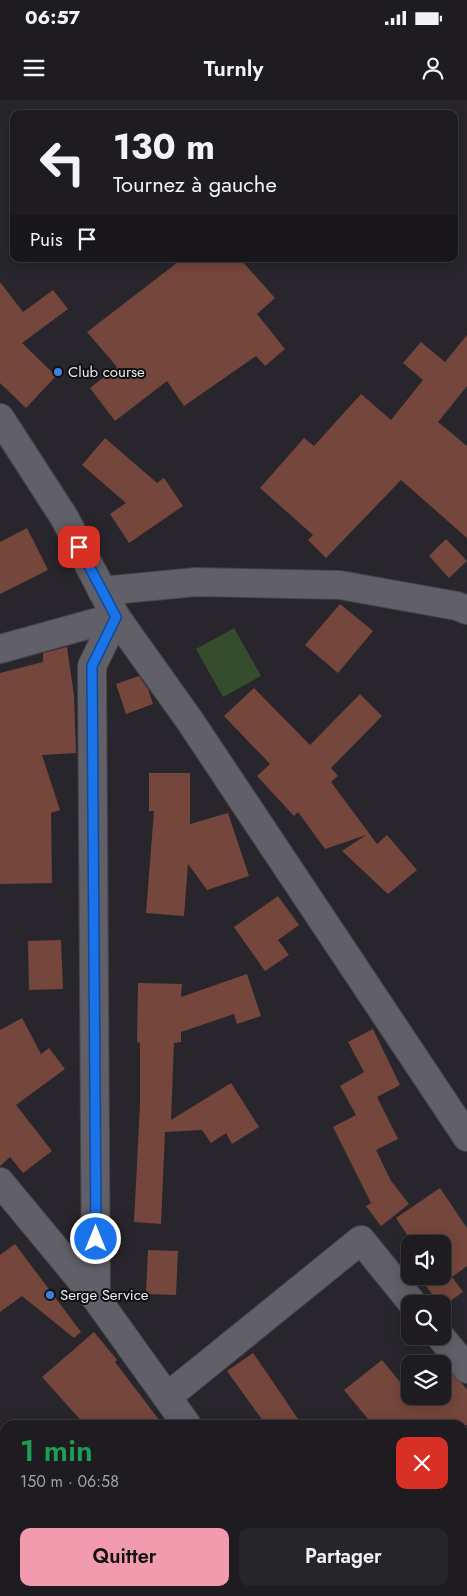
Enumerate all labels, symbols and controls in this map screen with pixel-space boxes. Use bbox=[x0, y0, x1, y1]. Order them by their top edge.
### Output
text: 06:57 bbox=[25, 4, 80, 31]
text: Turnly bbox=[204, 52, 263, 84]
icon: menu bbox=[20, 54, 48, 82]
icon: person bbox=[419, 54, 447, 82]
text: 130 m bbox=[113, 122, 215, 172]
icon: left bbox=[30, 130, 95, 195]
text: Tournez à gauche bbox=[113, 168, 277, 200]
icon: arrive bbox=[73, 225, 101, 253]
text: Puis bbox=[30, 226, 63, 253]
place label: Club course bbox=[68, 361, 145, 383]
marker: Club course bbox=[52, 366, 64, 378]
pin bbox=[58, 526, 100, 568]
icon: arrive bbox=[65, 533, 93, 561]
position arrow bbox=[69, 1212, 121, 1264]
map controls bbox=[401, 1235, 451, 1405]
button: sound bbox=[401, 1235, 451, 1285]
place label: Serge Service bbox=[60, 1284, 149, 1306]
marker: Serge Service bbox=[44, 1289, 56, 1301]
button: search bbox=[401, 1295, 451, 1345]
button: layers bbox=[401, 1355, 451, 1405]
text: 1 min bbox=[20, 1429, 93, 1472]
button: close bbox=[396, 1437, 448, 1489]
text: 150 m · 06:58 bbox=[20, 1470, 119, 1493]
button: Quitter bbox=[20, 1528, 229, 1586]
button: Partager bbox=[239, 1528, 448, 1586]

